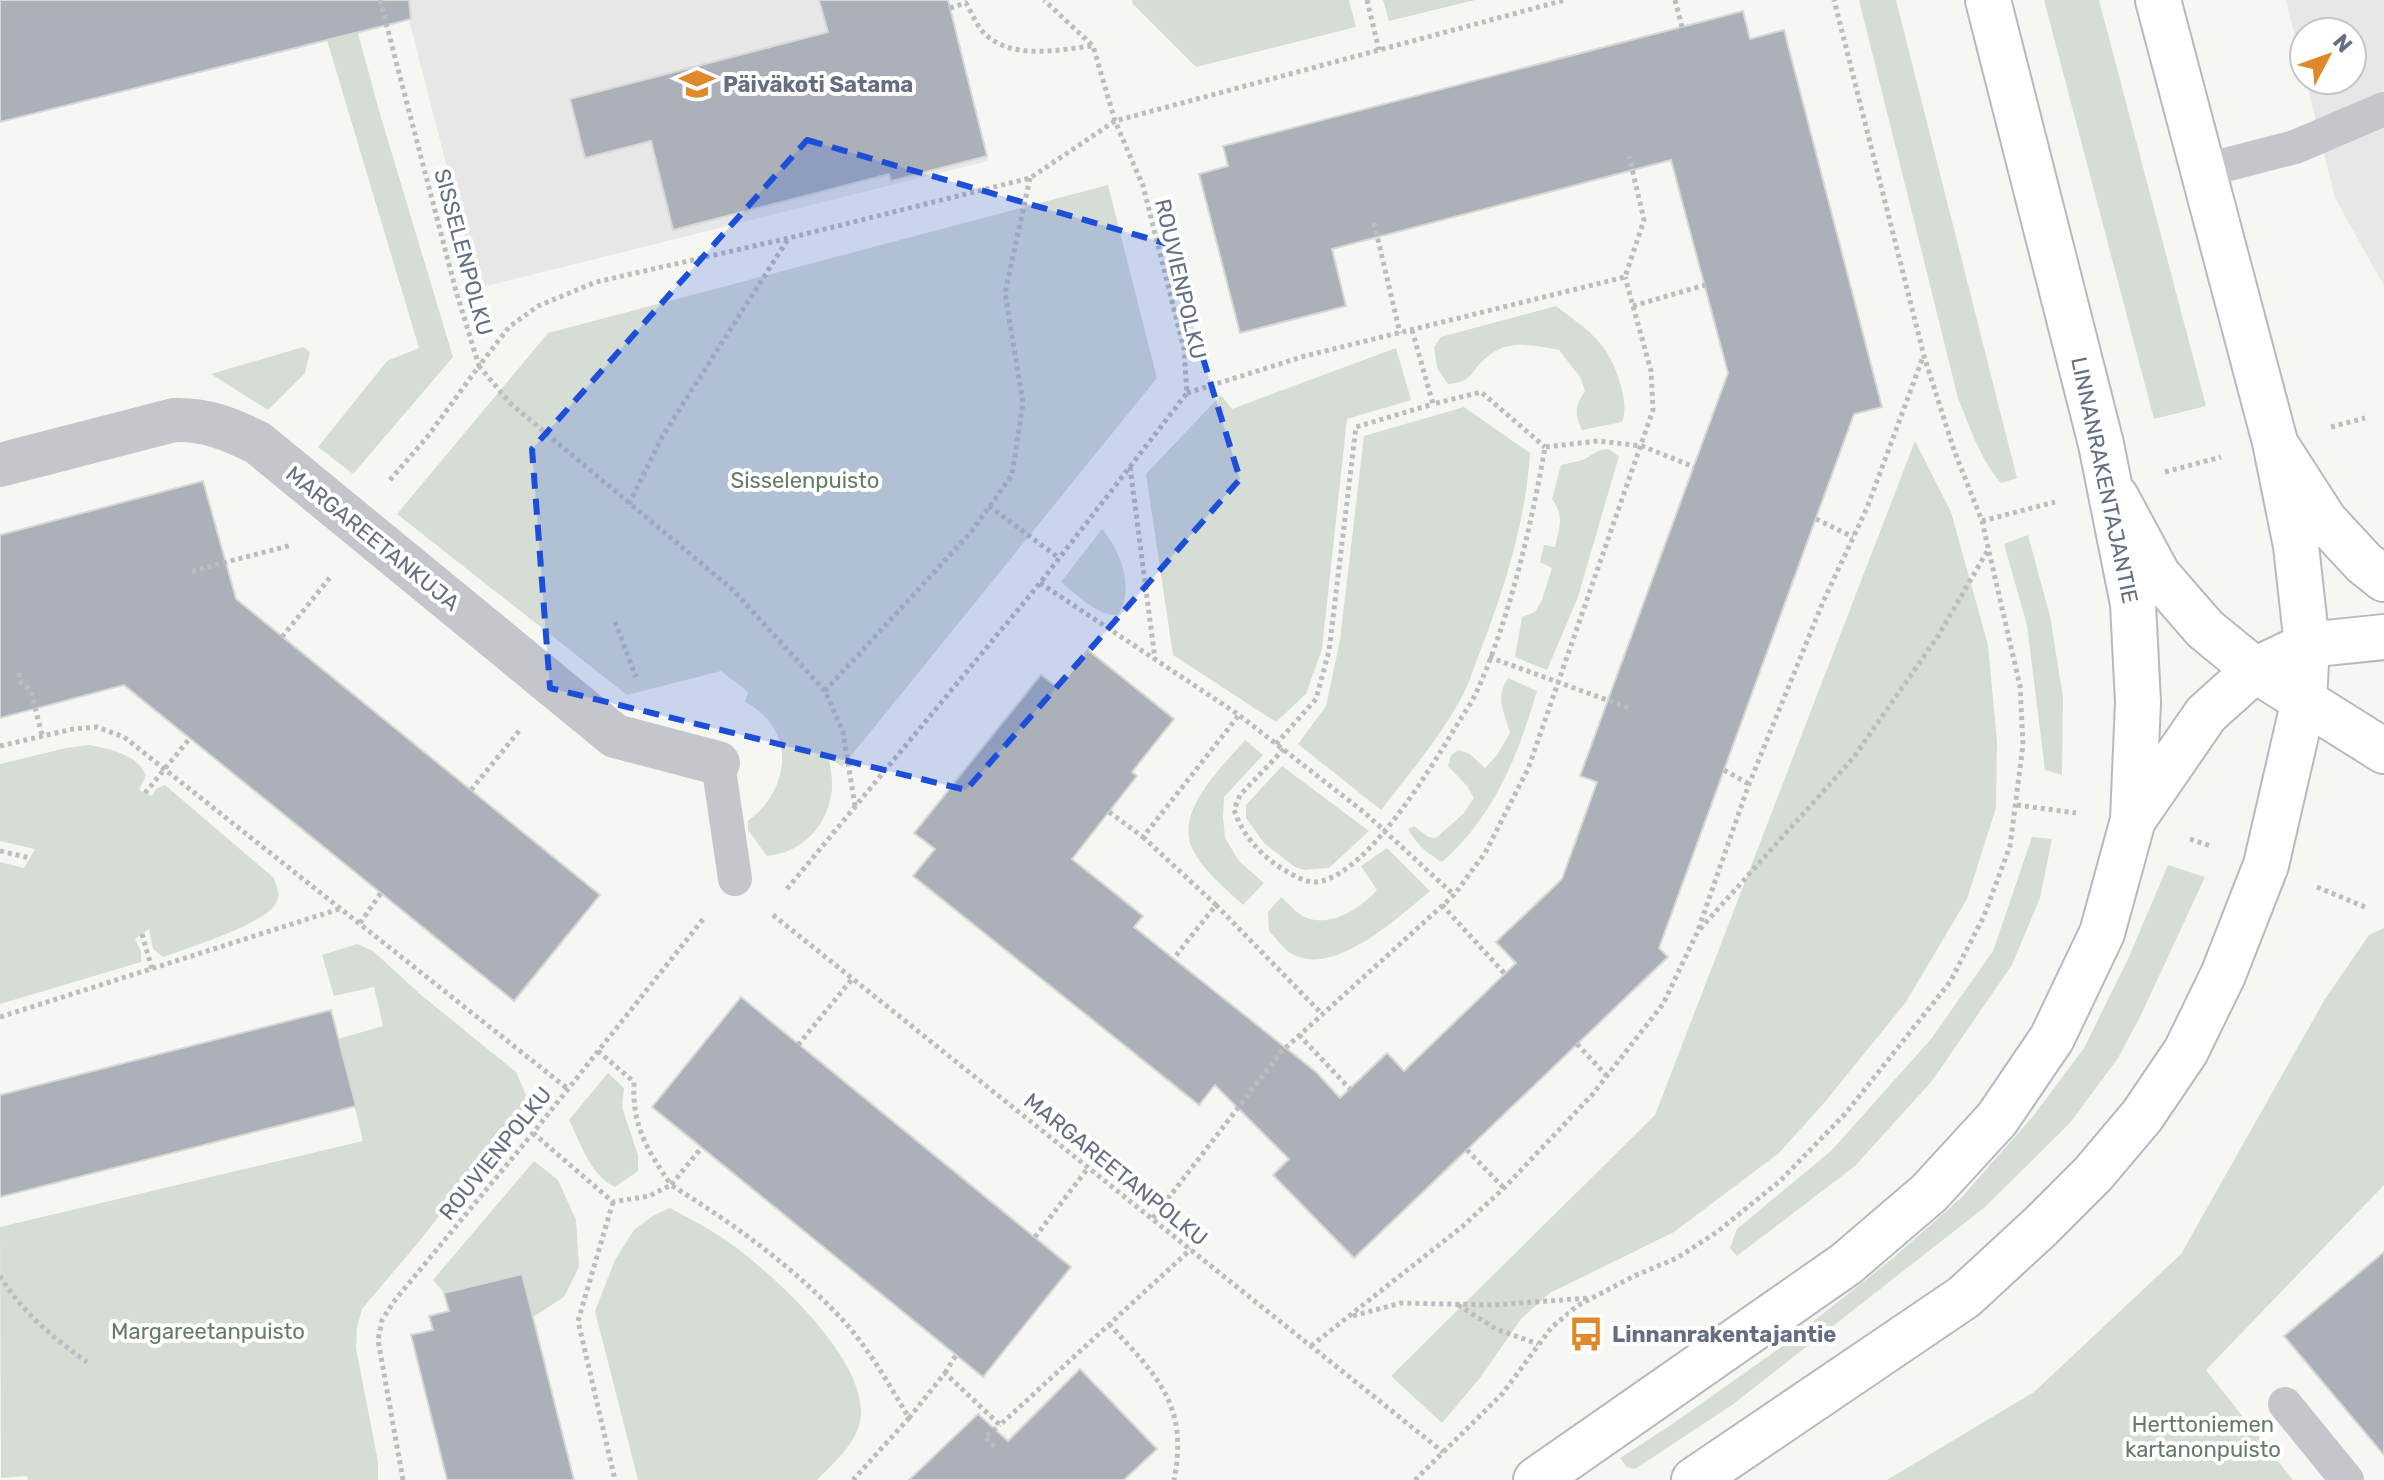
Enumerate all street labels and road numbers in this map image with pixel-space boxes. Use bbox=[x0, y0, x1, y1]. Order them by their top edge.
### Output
street label: SISSELENPOLKU bbox=[428, 166, 499, 338]
street label: ROUVIENPOLKU bbox=[1149, 196, 1212, 362]
street label: LINNANRAKENTAJANTIE bbox=[2065, 354, 2144, 606]
street label: MARGAREETANKUJA bbox=[281, 460, 465, 617]
street label: ROUVIENPOLKU bbox=[433, 1081, 557, 1225]
street label: MARGAREETANPOLKU bbox=[1018, 1087, 1213, 1252]

